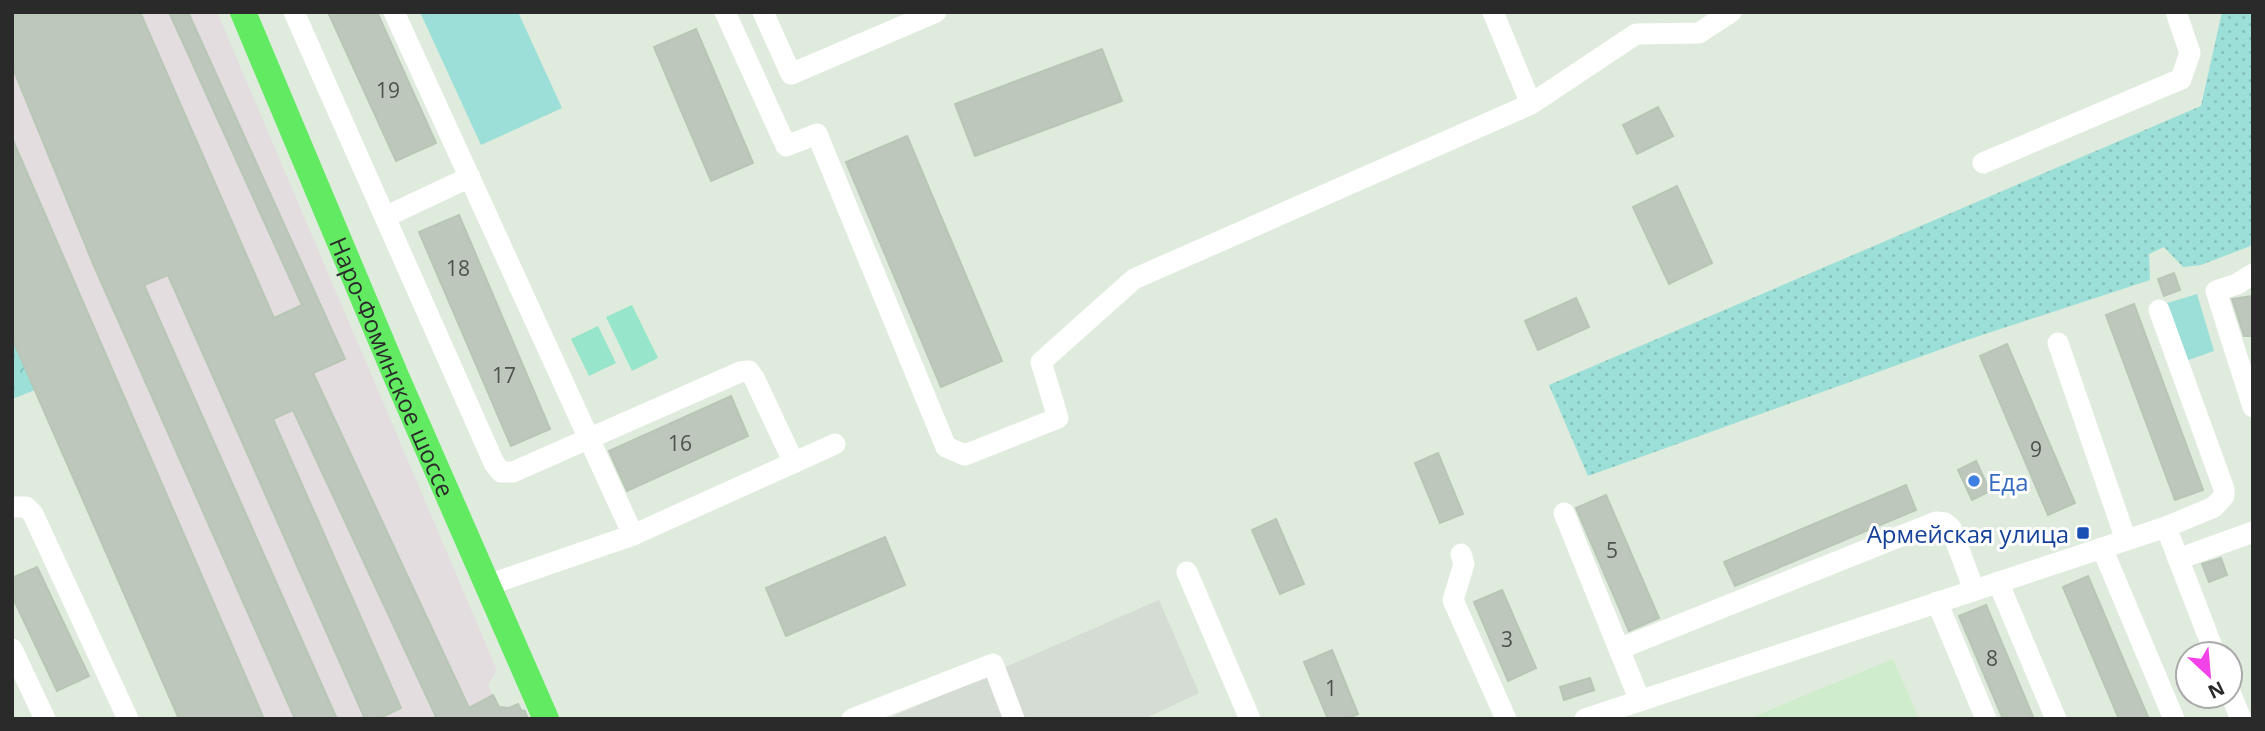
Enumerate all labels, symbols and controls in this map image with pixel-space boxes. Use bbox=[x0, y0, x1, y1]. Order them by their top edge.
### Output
house number: 19 bbox=[376, 76, 400, 104]
street label: Наро-Фоминское шоссе bbox=[323, 232, 463, 502]
house number: 18 bbox=[446, 254, 470, 282]
house number: 17 bbox=[492, 361, 516, 389]
house number: 16 bbox=[668, 429, 692, 457]
house number: 9 bbox=[2030, 435, 2042, 463]
place label: Еда bbox=[1988, 465, 2028, 498]
marker: Еда bbox=[1966, 473, 1982, 489]
place label: Армейская улица bbox=[1867, 517, 2069, 550]
marker: Армейская улица bbox=[2075, 525, 2091, 541]
house number: 5 bbox=[1606, 536, 1618, 564]
house number: 3 bbox=[1501, 625, 1513, 653]
north arrow bbox=[2174, 640, 2244, 710]
house number: 8 bbox=[1986, 644, 1998, 672]
house number: 1 bbox=[1325, 674, 1337, 702]
text: N bbox=[2204, 675, 2229, 705]

